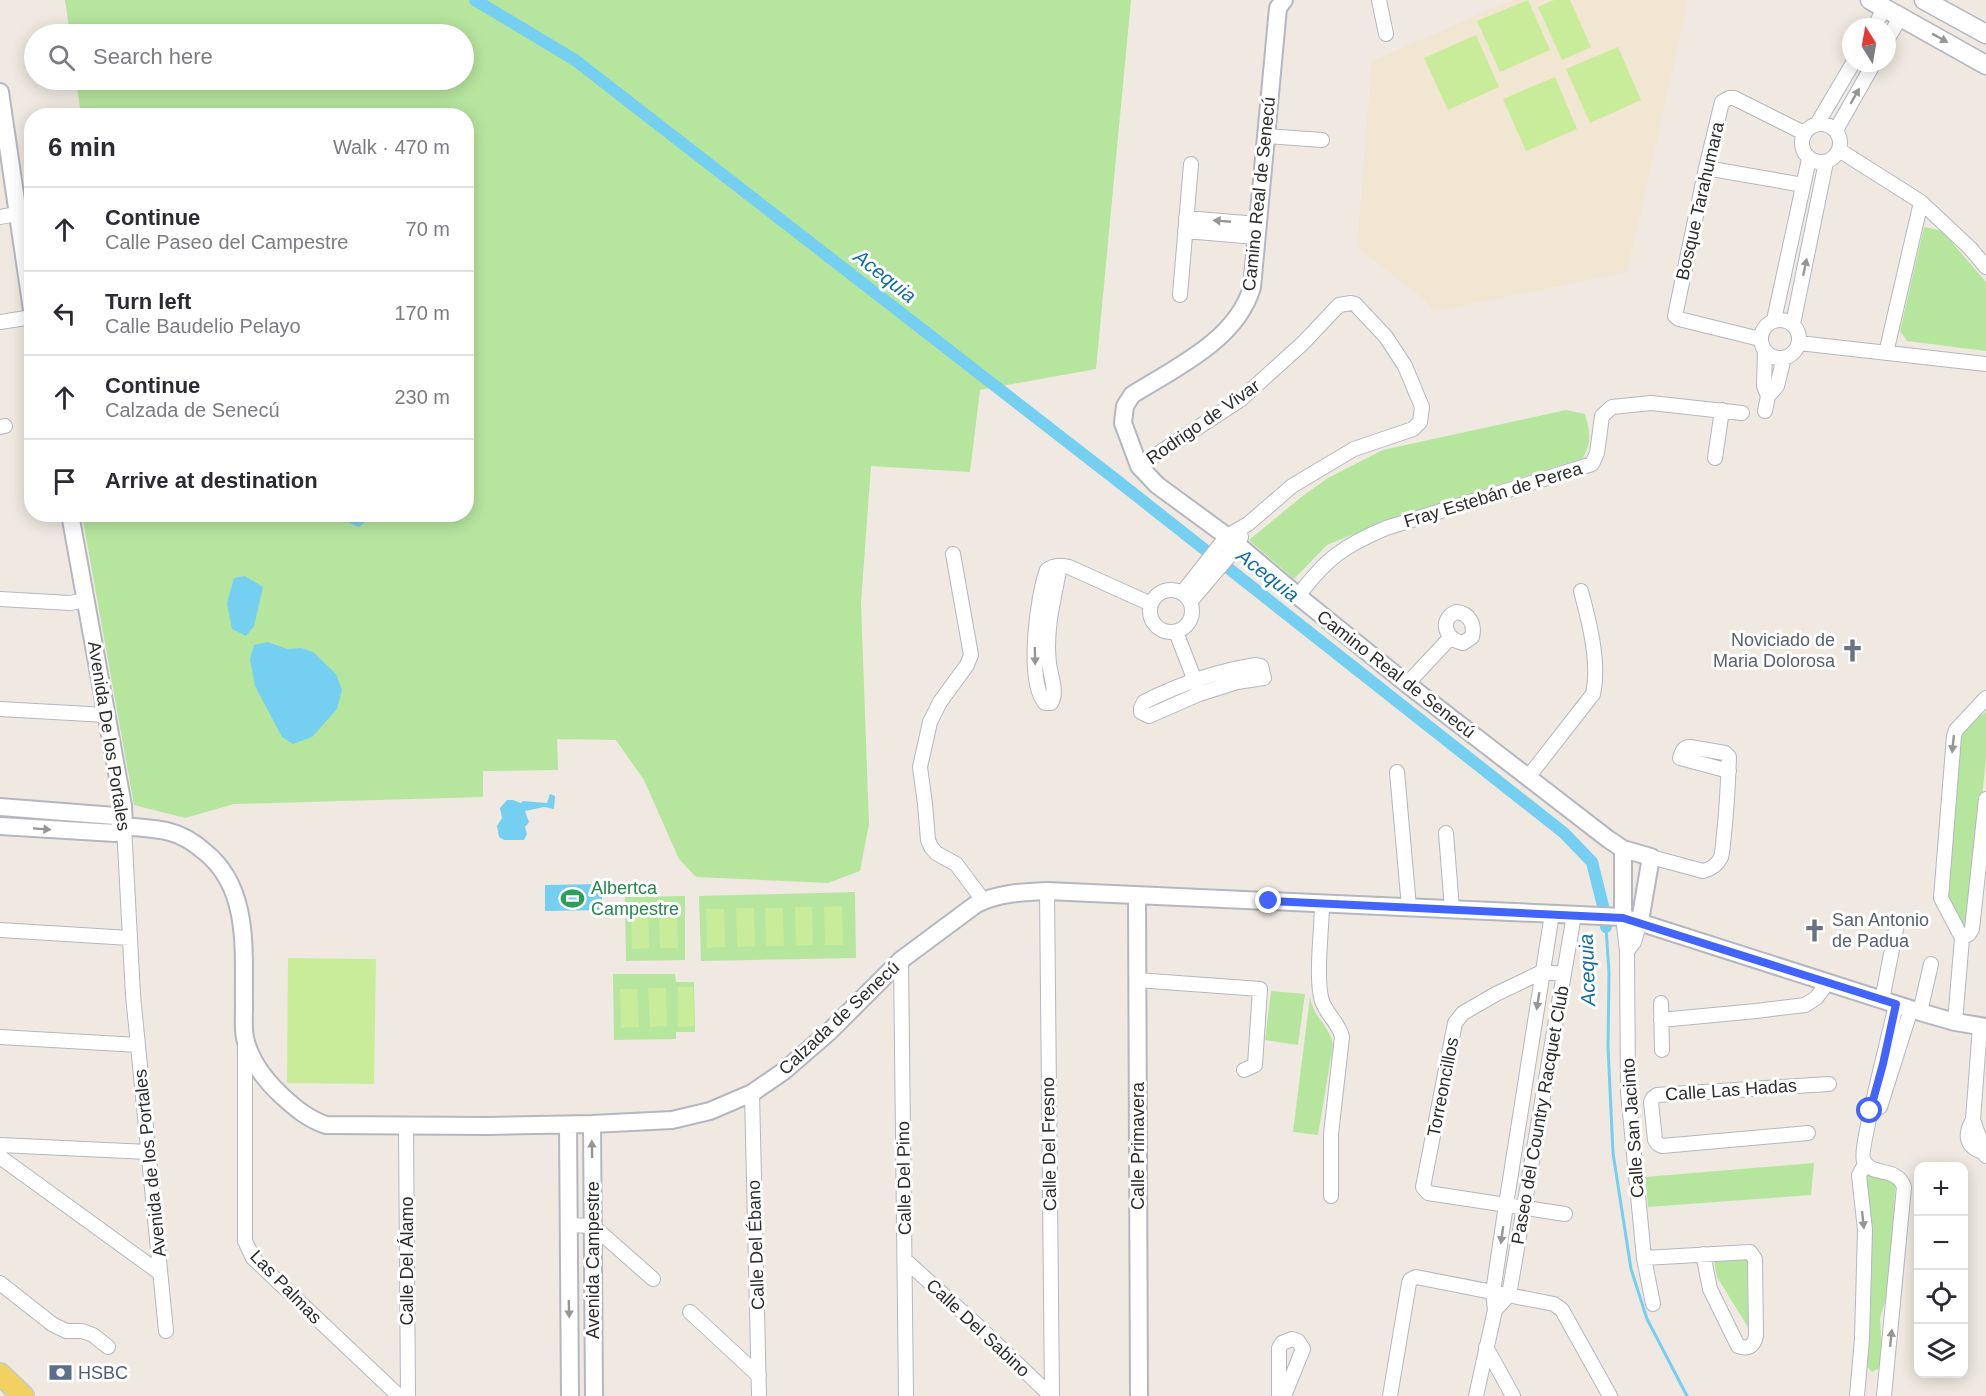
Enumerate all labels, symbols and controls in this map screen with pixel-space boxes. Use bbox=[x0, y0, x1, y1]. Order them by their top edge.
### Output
north arrow bbox=[1842, 18, 1896, 72]
search box bbox=[24, 24, 474, 90]
one-way arrow bbox=[1932, 32, 1948, 43]
icon: search bbox=[45, 41, 78, 74]
text: Search here bbox=[93, 44, 213, 69]
one-way arrow bbox=[1850, 88, 1860, 105]
street label: Camino Real de Senecú bbox=[1239, 96, 1279, 292]
street label: Bosque Tarahumara bbox=[1672, 119, 1728, 282]
text: 6 min bbox=[48, 132, 116, 162]
text: Walk · 470 m bbox=[333, 136, 450, 158]
text: Continue bbox=[105, 205, 200, 230]
icon: ahead bbox=[48, 213, 81, 246]
one-way arrow bbox=[1212, 216, 1231, 226]
text: 70 m bbox=[406, 218, 450, 240]
text: Calle Paseo del Campestre bbox=[105, 231, 348, 253]
water label: Acequia bbox=[849, 244, 920, 307]
one-way arrow bbox=[1801, 257, 1810, 276]
text: Turn left bbox=[105, 289, 191, 314]
icon: left bbox=[48, 297, 81, 330]
text: 170 m bbox=[394, 302, 450, 324]
text: Calle Baudelio Pelayo bbox=[105, 315, 301, 337]
text: Continue bbox=[105, 373, 200, 398]
street label: Rodrigo de Vivar bbox=[1142, 375, 1264, 469]
icon: ahead bbox=[48, 381, 81, 414]
text: 230 m bbox=[394, 386, 450, 408]
text: Calzada de Senecú bbox=[105, 399, 280, 421]
street label: Fray Estebán de Perea bbox=[1402, 458, 1585, 532]
icon: arrive bbox=[48, 465, 81, 498]
text: Arrive at destination bbox=[105, 468, 318, 493]
water label: Acequia bbox=[1232, 543, 1303, 606]
street label: Camino Real de Senecú bbox=[1313, 606, 1479, 742]
place label: Noviciado de Maria Dolorosa bbox=[1713, 630, 1836, 671]
church icon: Noviciado de Maria Dolorosa bbox=[1840, 637, 1866, 663]
street label: Avenida De los Portales bbox=[84, 640, 134, 832]
one-way arrow bbox=[1030, 646, 1039, 665]
one-way arrow bbox=[1948, 735, 1958, 754]
one-way arrow bbox=[33, 824, 52, 833]
place label: Albertca Campestre bbox=[591, 878, 679, 919]
sports icon: Albertca Campestre bbox=[560, 885, 586, 911]
route end bbox=[1255, 887, 1281, 913]
place label: San Antonio de Padua bbox=[1832, 910, 1929, 951]
church icon: San Antonio de Padua bbox=[1801, 917, 1827, 943]
water label: Acequia bbox=[1575, 933, 1599, 1008]
street label: Calzada de Senecú bbox=[775, 957, 903, 1079]
street label: Paseo del Country Racquet Club bbox=[1507, 984, 1573, 1246]
one-way arrow bbox=[1533, 991, 1542, 1010]
street label: Torreoncillos bbox=[1424, 1035, 1462, 1139]
street label: Calle San Jacinto bbox=[1618, 1057, 1648, 1199]
street label: Avenida de los Portales bbox=[130, 1068, 170, 1258]
street label: Calle Las Hadas bbox=[1664, 1075, 1798, 1105]
street label: Calle Del Fresno bbox=[1038, 1077, 1060, 1211]
street label: Calle Primavera bbox=[1128, 1081, 1148, 1210]
route start bbox=[1856, 1097, 1882, 1123]
street label: Calle Del Pino bbox=[893, 1121, 915, 1235]
one-way arrow bbox=[588, 1139, 597, 1158]
map controls bbox=[1914, 1162, 1968, 1378]
button: + bbox=[1914, 1162, 1968, 1216]
street label: Calle Del Ébano bbox=[744, 1180, 768, 1310]
street label: Avenida Campestre bbox=[583, 1181, 603, 1339]
street label: Calle Del Álamo bbox=[397, 1196, 417, 1326]
one-way arrow bbox=[1858, 1211, 1868, 1230]
button: − bbox=[1914, 1216, 1968, 1270]
one-way arrow bbox=[1497, 1225, 1506, 1244]
street label: Las Palmas bbox=[246, 1246, 326, 1328]
button: locate bbox=[1914, 1270, 1968, 1324]
street label: Calle Del Sabino bbox=[922, 1275, 1034, 1381]
one-way arrow bbox=[564, 1300, 574, 1319]
button: layers bbox=[1914, 1324, 1968, 1378]
one-way arrow bbox=[1886, 1328, 1896, 1347]
bank icon: HSBC bbox=[47, 1360, 73, 1386]
place label: HSBC bbox=[78, 1363, 128, 1383]

